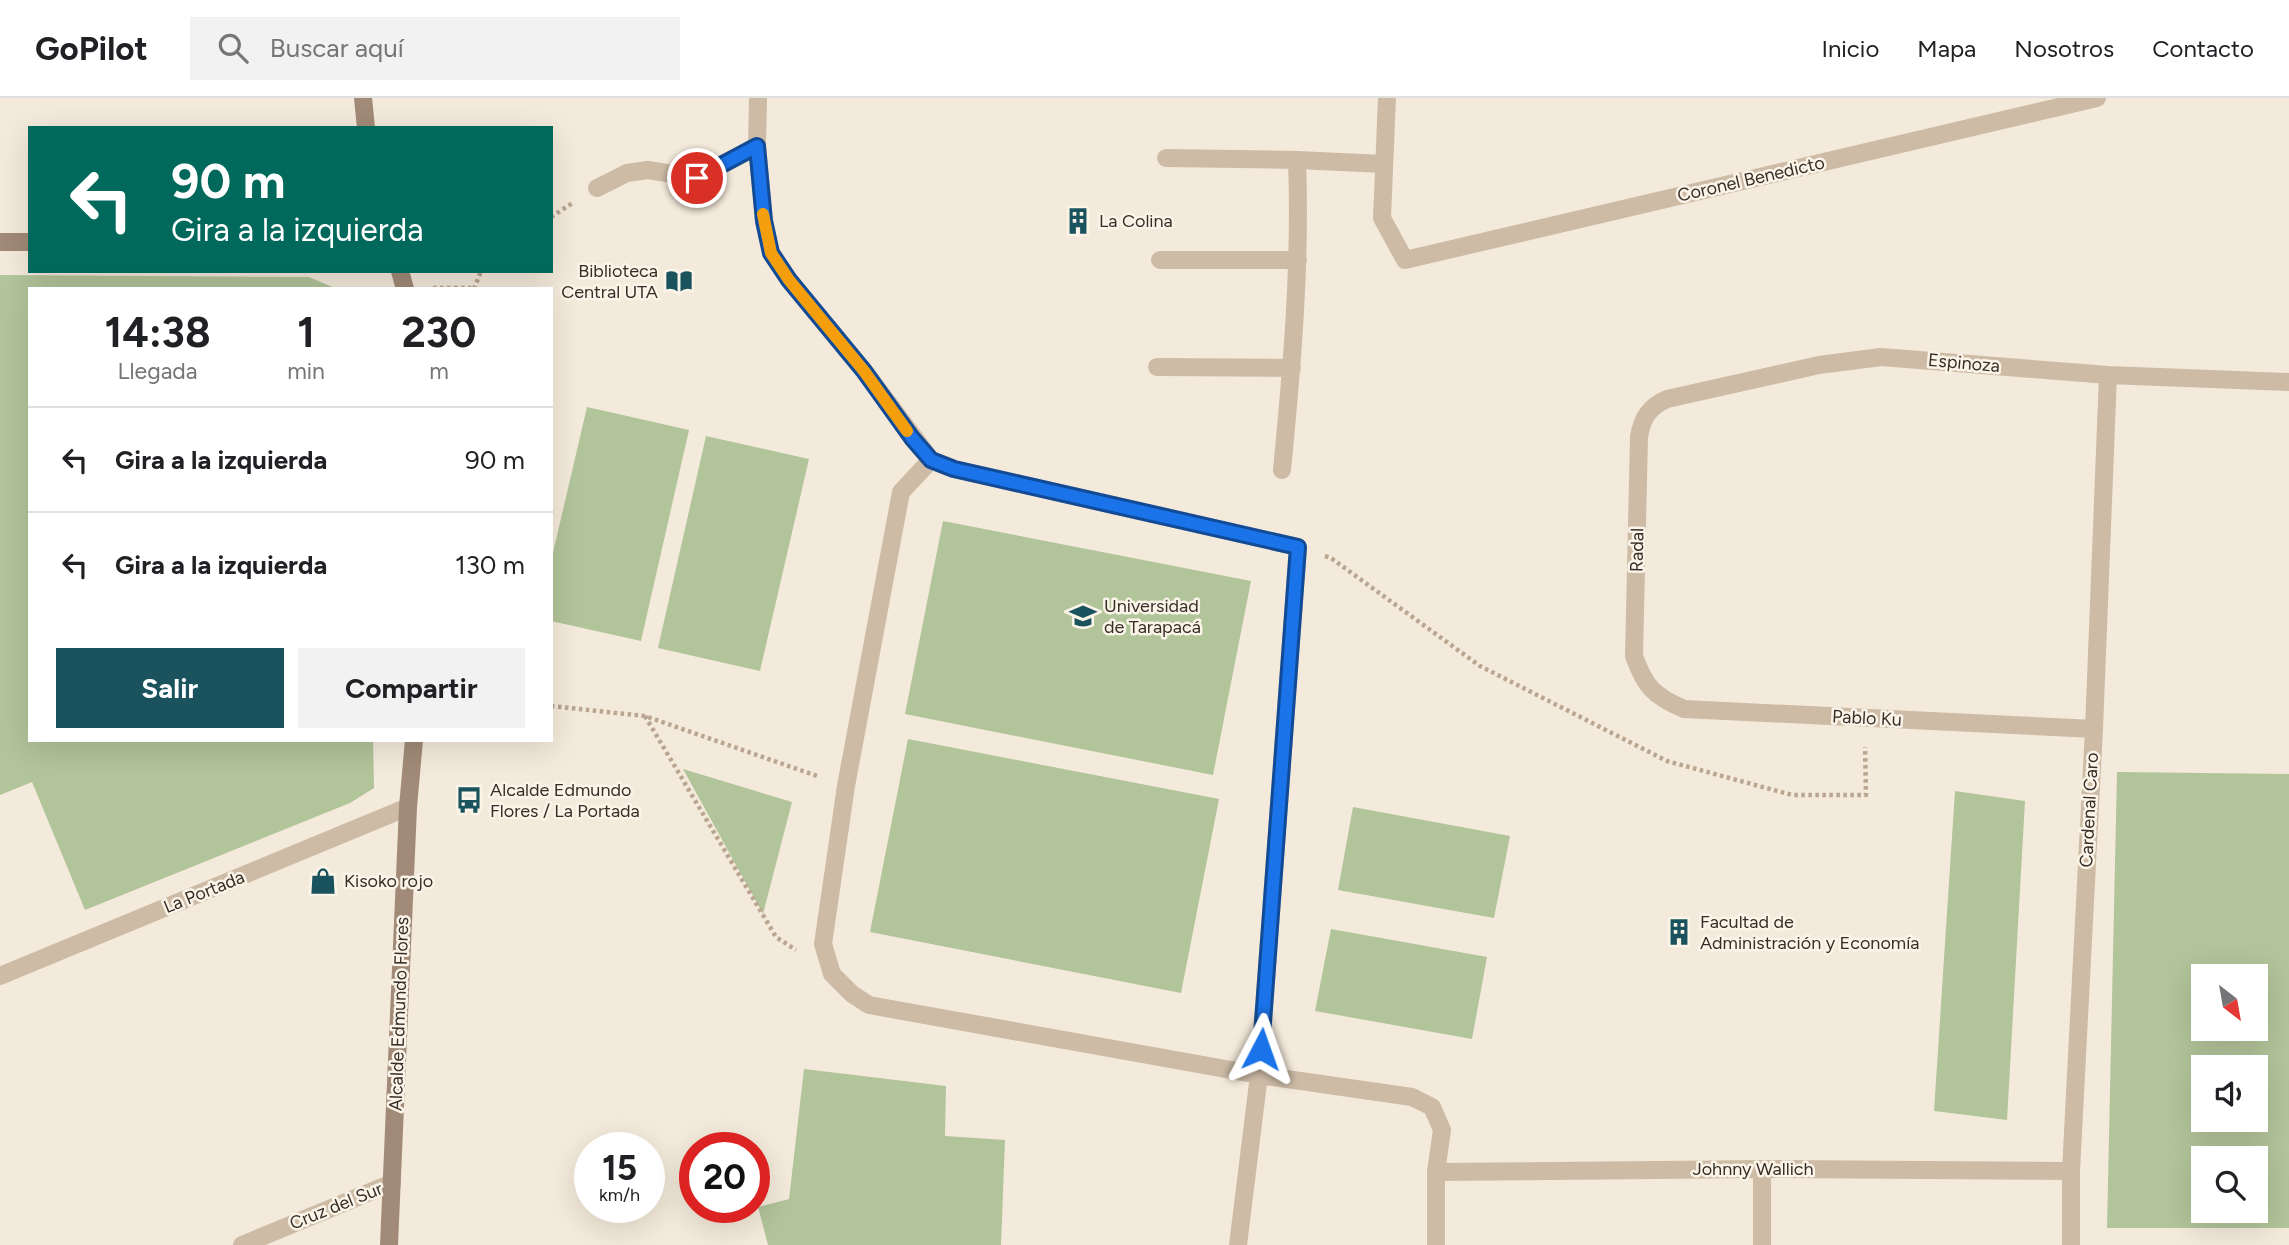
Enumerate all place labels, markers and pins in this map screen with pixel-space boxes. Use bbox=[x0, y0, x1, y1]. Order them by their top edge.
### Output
pin bbox=[667, 148, 727, 208]
building icon: La Colina bbox=[1063, 206, 1093, 236]
place label: La Colina bbox=[1099, 210, 1173, 232]
place label: Biblioteca Central UTA bbox=[561, 260, 658, 303]
library icon: Biblioteca Central UTA bbox=[664, 266, 694, 296]
place label: Universidad de Tarapacá bbox=[1104, 595, 1201, 638]
school or university icon: Universidad de Tarapacá bbox=[1068, 601, 1098, 631]
place label: Alcalde Edmundo Flores / La Portada bbox=[490, 779, 640, 822]
bus stop icon: Alcalde Edmundo Flores / La Portada bbox=[454, 785, 484, 815]
shop icon: Kisoko rojo bbox=[308, 866, 338, 896]
place label: Kisoko rojo bbox=[344, 870, 433, 892]
place label: Facultad de Administración y Economía bbox=[1700, 911, 1920, 954]
building icon: Facultad de Administración y Economía bbox=[1664, 917, 1694, 947]

